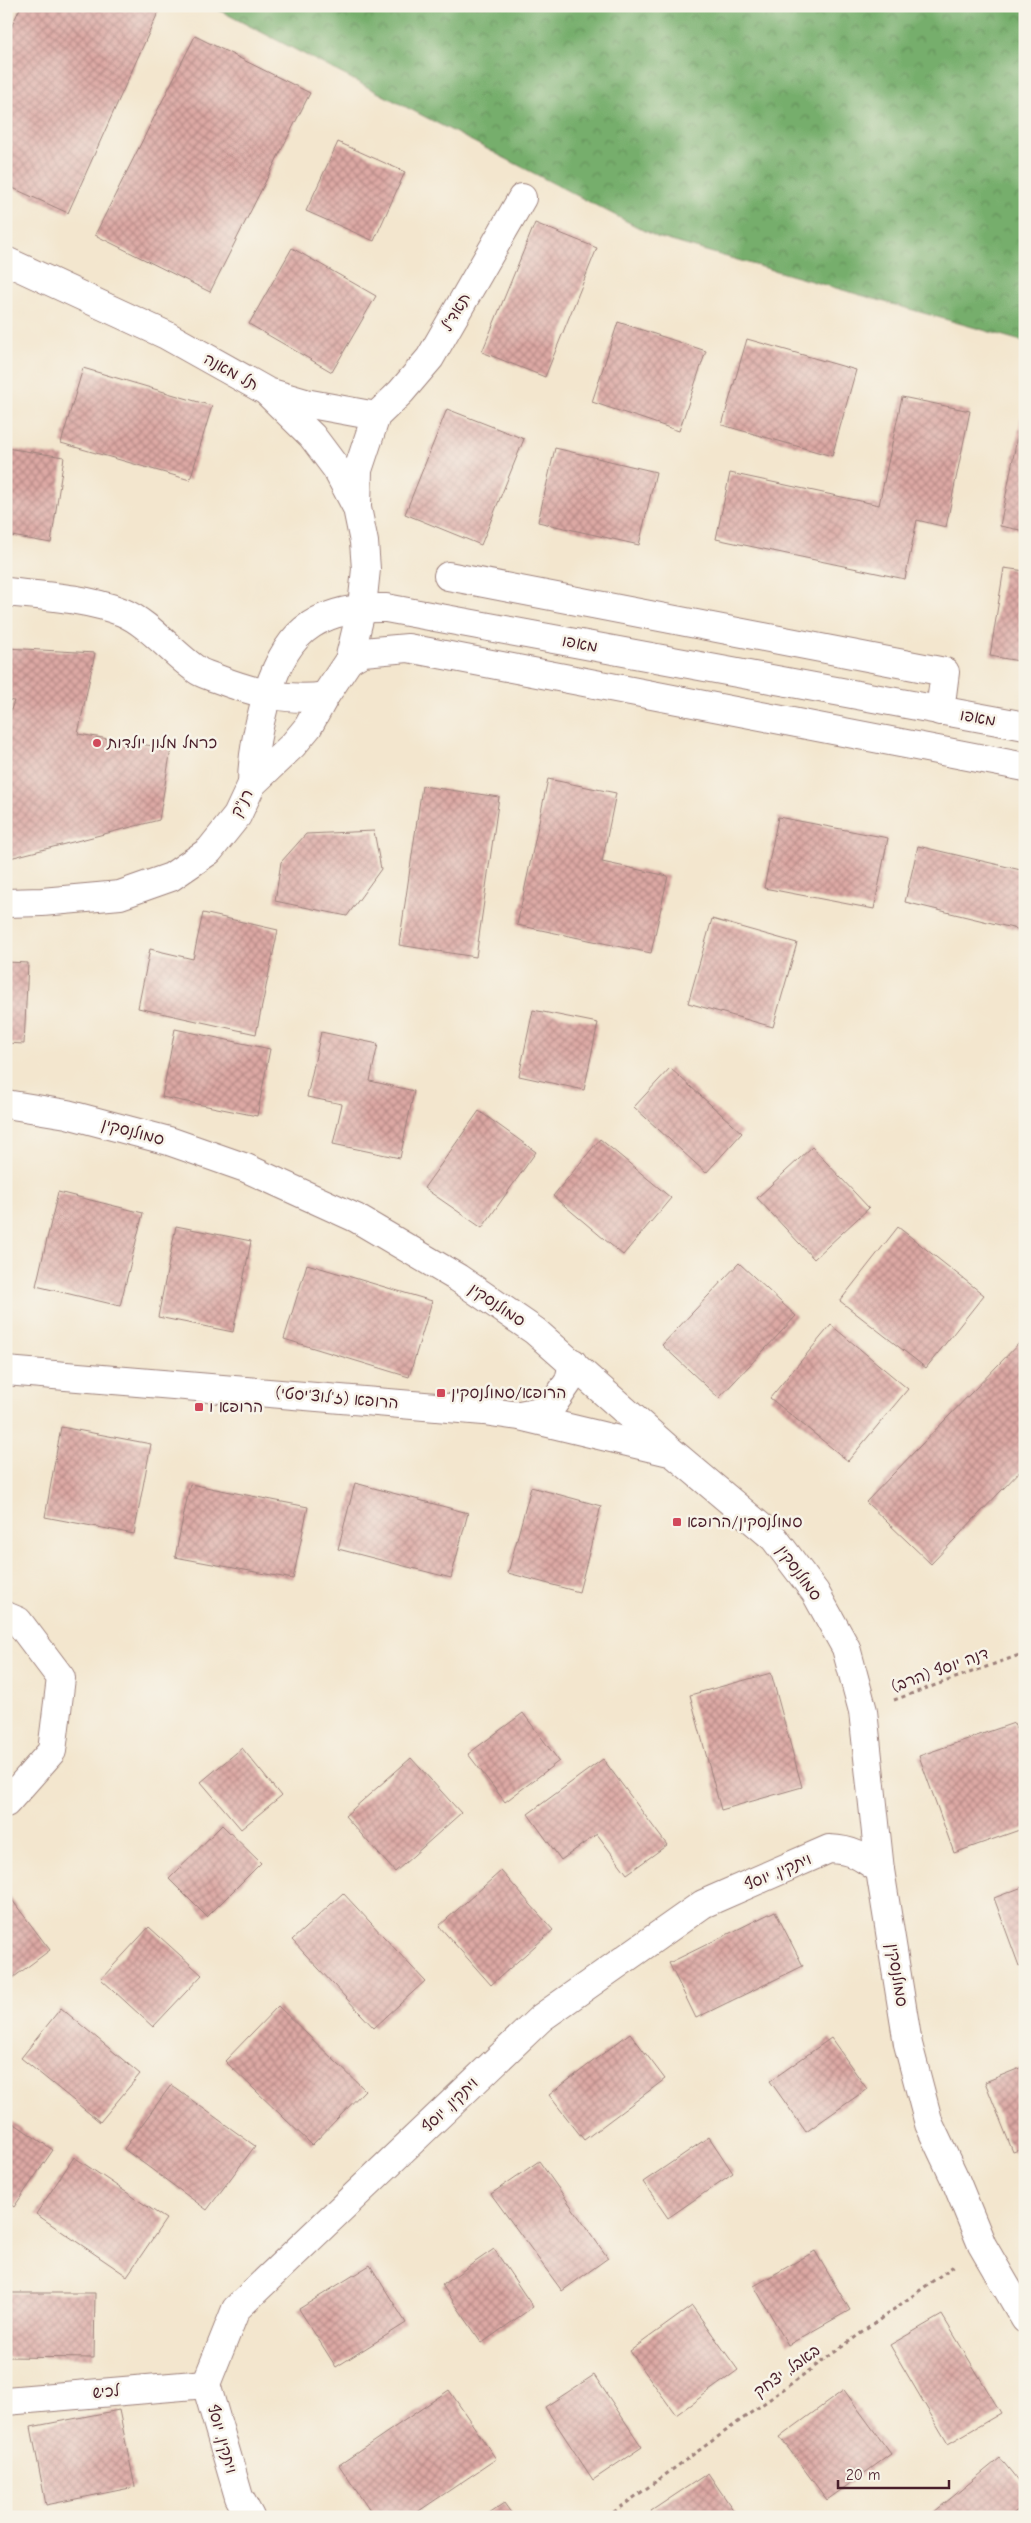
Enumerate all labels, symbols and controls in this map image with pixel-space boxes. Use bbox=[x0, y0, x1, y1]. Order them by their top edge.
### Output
street label: תאד"ל bbox=[438, 290, 474, 334]
street label: תל מאנה bbox=[201, 350, 261, 394]
street label: מאפו bbox=[561, 632, 599, 656]
street label: מאפו bbox=[959, 706, 997, 730]
place label: כרמל מלון יולדות bbox=[106, 734, 217, 752]
marker: כרמל מלון יולדות bbox=[91, 737, 103, 749]
street label: רנ"ק bbox=[227, 786, 257, 820]
street label: סמולנסקין bbox=[100, 1115, 166, 1149]
street label: סמולנסקין bbox=[465, 1280, 529, 1330]
street label: הרופא (ז'לוצ'יסטי) bbox=[275, 1384, 399, 1412]
place label: הרופא/סמולנסקין bbox=[451, 1384, 566, 1402]
marker: הרופא/סמולנסקין bbox=[435, 1387, 447, 1399]
place label: הרופא ו bbox=[209, 1398, 263, 1416]
marker: הרופא ו bbox=[193, 1401, 205, 1413]
place label: סמולנסקין/הרופא bbox=[687, 1513, 802, 1531]
marker: סמולנסקין/הרופא bbox=[671, 1516, 683, 1528]
street label: סמולנסקין bbox=[773, 1542, 825, 1604]
street label: דנה יוסף (הרב) bbox=[889, 1644, 991, 1696]
street label: ויתקין, יוסף bbox=[742, 1850, 814, 1894]
street label: סמולנסקין bbox=[883, 1942, 911, 2008]
street label: ויתקין, יוסף bbox=[418, 2074, 482, 2136]
street label: באבל, יצחק bbox=[750, 2341, 824, 2401]
street label: לכיש bbox=[92, 2382, 121, 2402]
street label: ויתקין, יוסף bbox=[204, 2402, 240, 2476]
scale bar bbox=[838, 2458, 950, 2490]
text: 20 m bbox=[846, 2466, 880, 2484]

